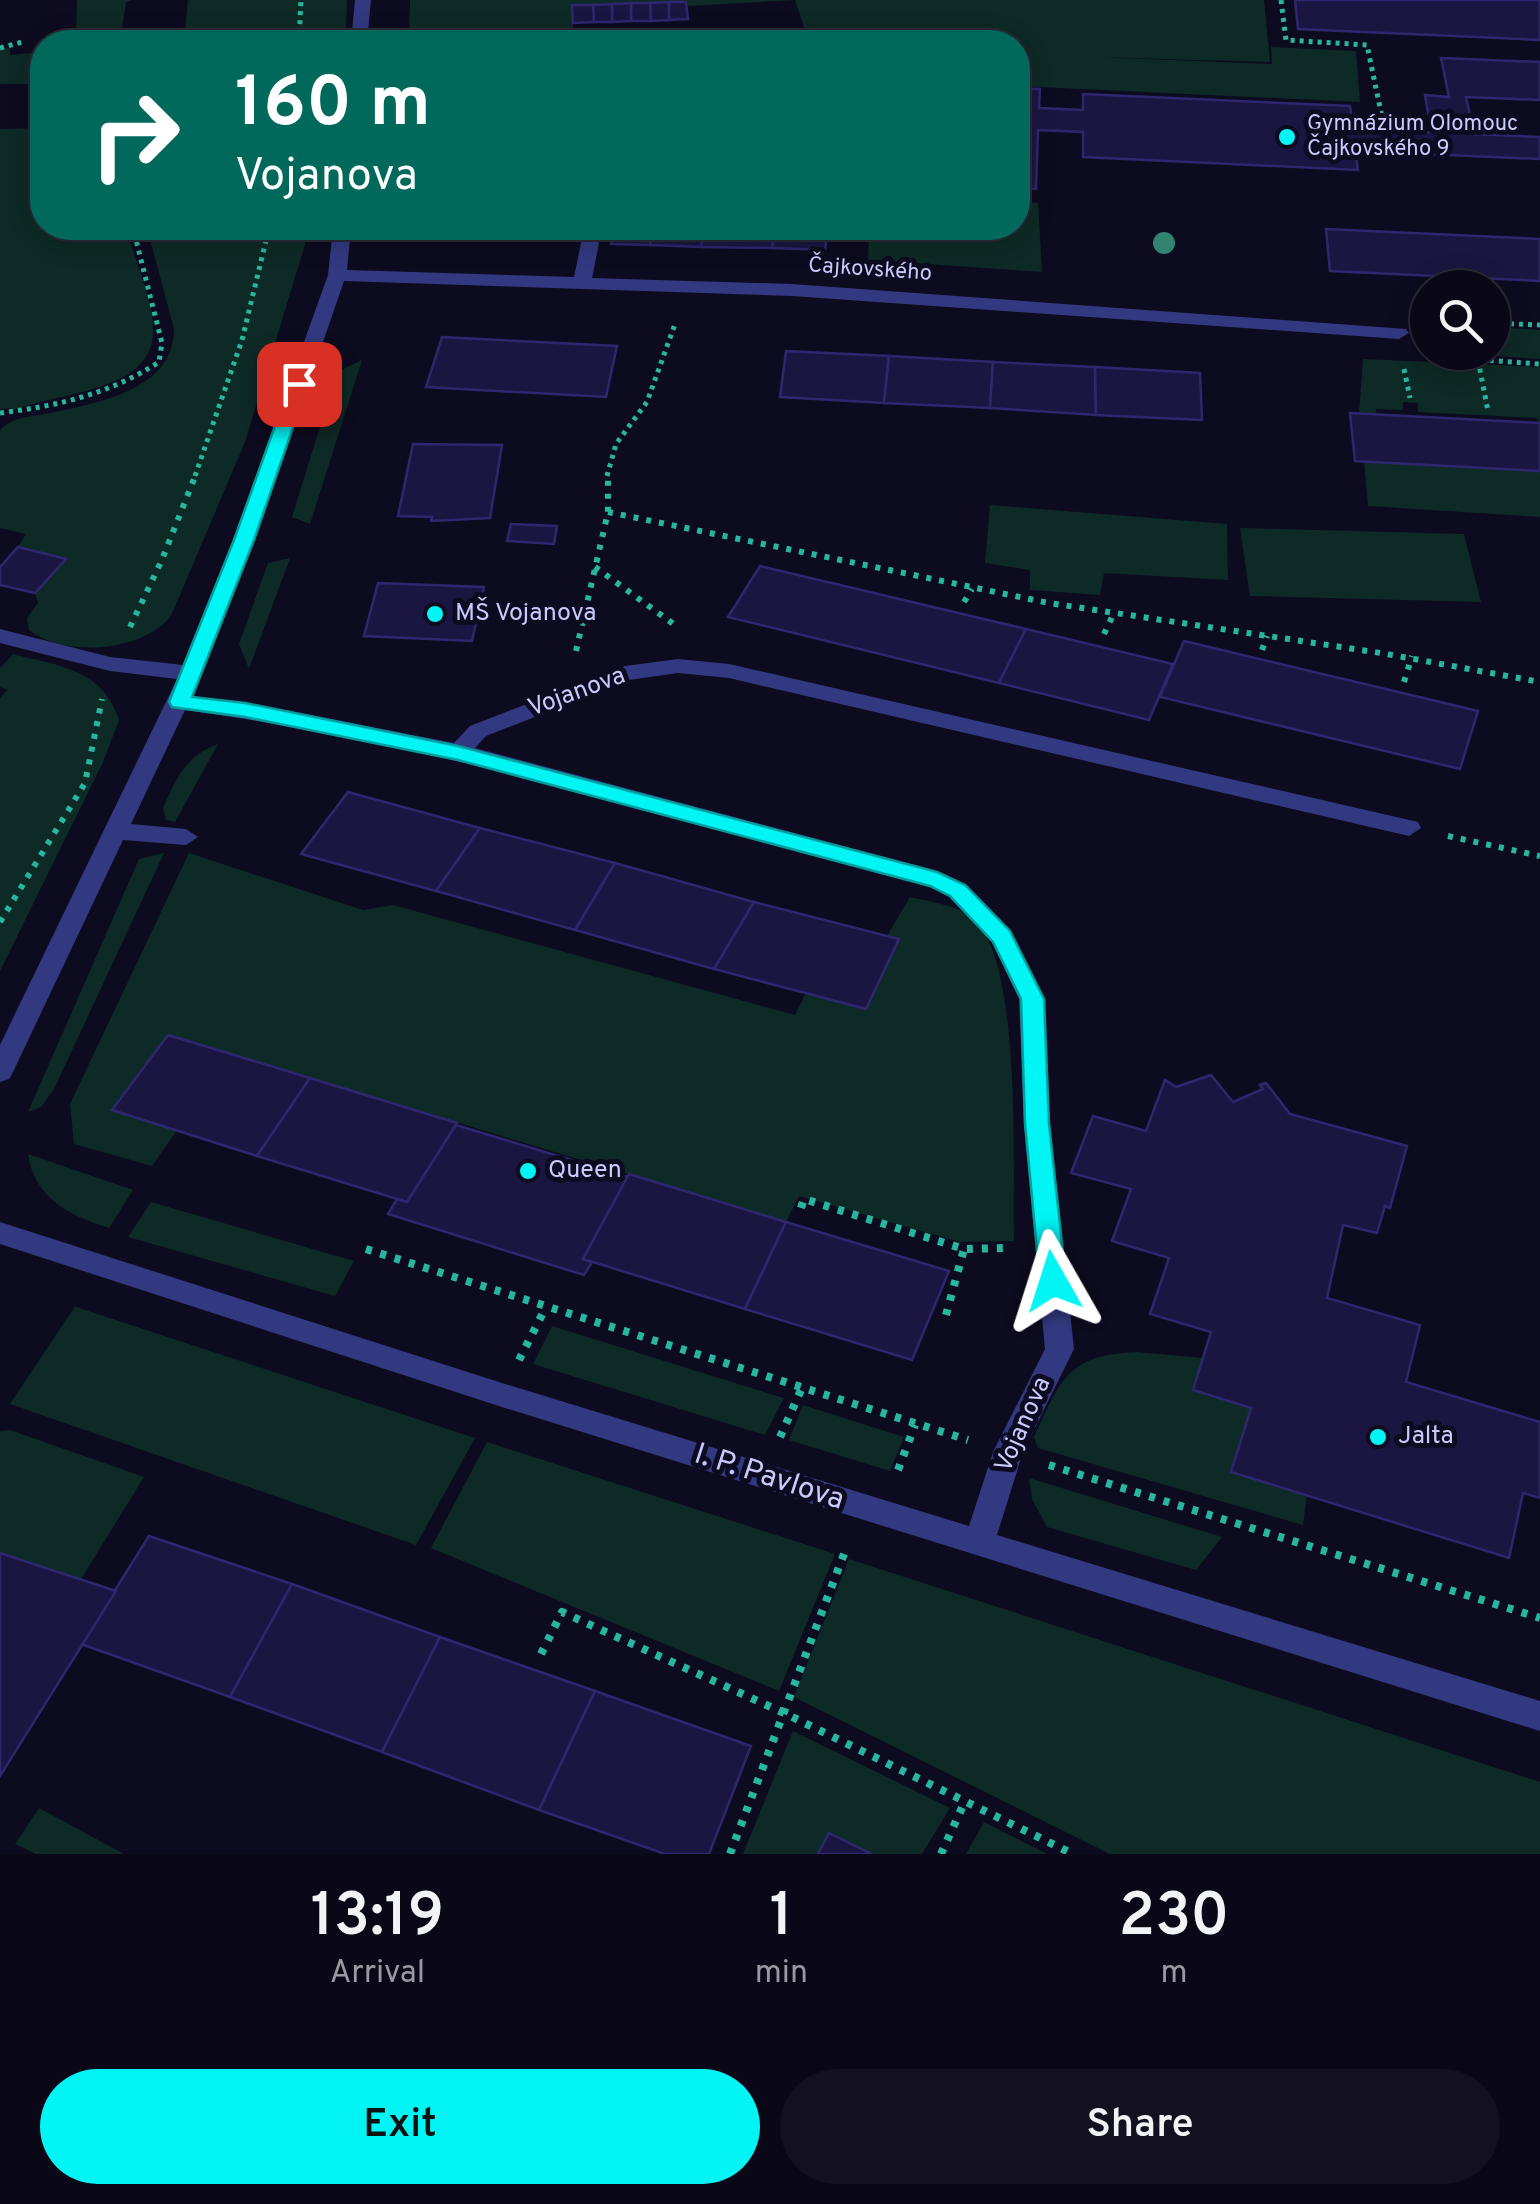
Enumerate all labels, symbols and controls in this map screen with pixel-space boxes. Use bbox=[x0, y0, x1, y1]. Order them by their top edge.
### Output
text: 160 m bbox=[235, 62, 431, 151]
icon: right bbox=[70, 70, 200, 200]
place label: Gymnázium Olomouc Čajkovského 9 bbox=[1307, 111, 1518, 163]
marker: Gymnázium Olomouc Čajkovského 9 bbox=[1276, 126, 1298, 148]
text: Vojanova bbox=[235, 149, 418, 206]
street label: Čajkovského bbox=[807, 249, 933, 288]
map controls bbox=[1410, 270, 1510, 370]
button: search bbox=[1410, 270, 1510, 370]
pin bbox=[257, 342, 342, 427]
icon: arrive bbox=[272, 357, 327, 412]
place label: MŠ Vojanova bbox=[455, 597, 596, 630]
marker: MŠ Vojanova bbox=[424, 603, 446, 625]
street label: Vojanova bbox=[524, 661, 630, 725]
place label: Queen bbox=[548, 1155, 622, 1187]
marker: Queen bbox=[517, 1160, 539, 1182]
position arrow bbox=[1001, 1229, 1105, 1333]
street label: Vojanova bbox=[989, 1372, 1059, 1478]
place label: Jalta bbox=[1398, 1421, 1454, 1453]
marker: Jalta bbox=[1367, 1426, 1389, 1448]
street label: I. P. Pavlova bbox=[689, 1436, 849, 1520]
text: 13:19 bbox=[311, 1881, 444, 1957]
text: 1 bbox=[770, 1881, 793, 1957]
text: 230 bbox=[1118, 1881, 1230, 1957]
text: Arrival bbox=[330, 1954, 425, 1994]
text: min bbox=[755, 1954, 808, 1994]
text: m bbox=[1160, 1954, 1188, 1994]
button: Exit bbox=[40, 2069, 760, 2184]
button: Share bbox=[780, 2069, 1500, 2184]

